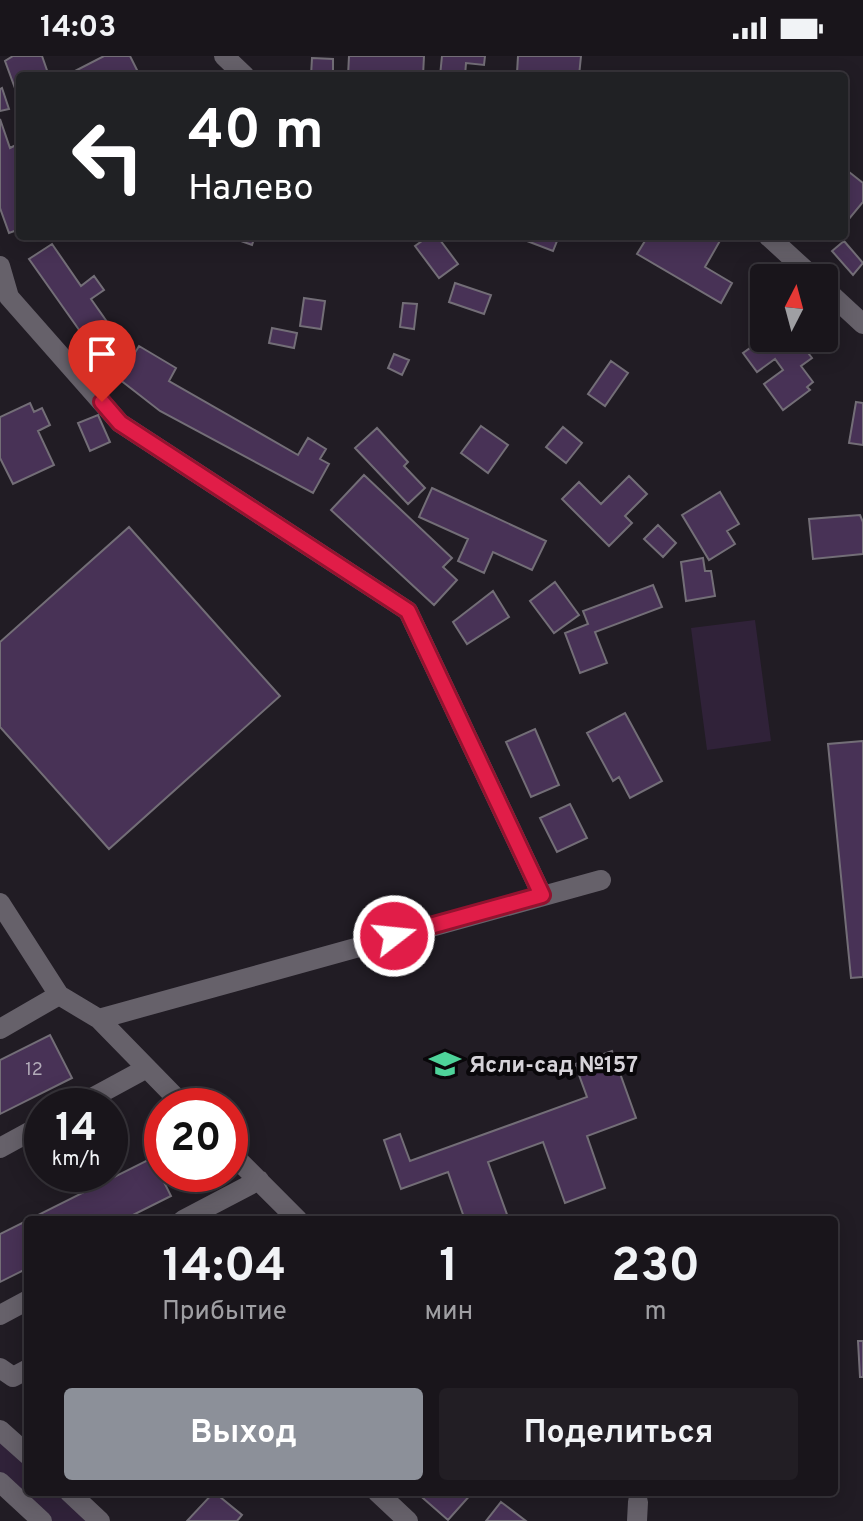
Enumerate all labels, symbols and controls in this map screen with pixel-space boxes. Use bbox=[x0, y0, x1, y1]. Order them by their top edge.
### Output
text: 14:03 bbox=[40, 10, 116, 47]
text: 40 m bbox=[188, 98, 324, 168]
icon: left bbox=[56, 104, 160, 208]
text: Налево bbox=[188, 167, 314, 213]
north arrow bbox=[750, 264, 838, 352]
map controls bbox=[750, 264, 838, 352]
pin bbox=[68, 320, 136, 402]
icon: arrive bbox=[80, 332, 124, 376]
position arrow bbox=[352, 894, 436, 978]
school or university icon: Ясли-сад №157 bbox=[428, 1047, 462, 1081]
place label: Ясли-сад №157 bbox=[469, 1053, 638, 1080]
house number: 12 bbox=[25, 1059, 43, 1082]
speed limit sign: 20 bbox=[144, 1088, 248, 1192]
text: 14 bbox=[55, 1105, 97, 1155]
text: km/h bbox=[52, 1147, 100, 1173]
text: 14:04 bbox=[162, 1238, 286, 1298]
text: 1 bbox=[439, 1238, 458, 1298]
text: 230 bbox=[611, 1238, 700, 1298]
text: Прибытие bbox=[162, 1296, 287, 1329]
text: мин bbox=[425, 1296, 473, 1329]
text: m bbox=[645, 1296, 667, 1329]
button: Выход bbox=[64, 1388, 423, 1480]
button: Поделиться bbox=[439, 1388, 798, 1480]

